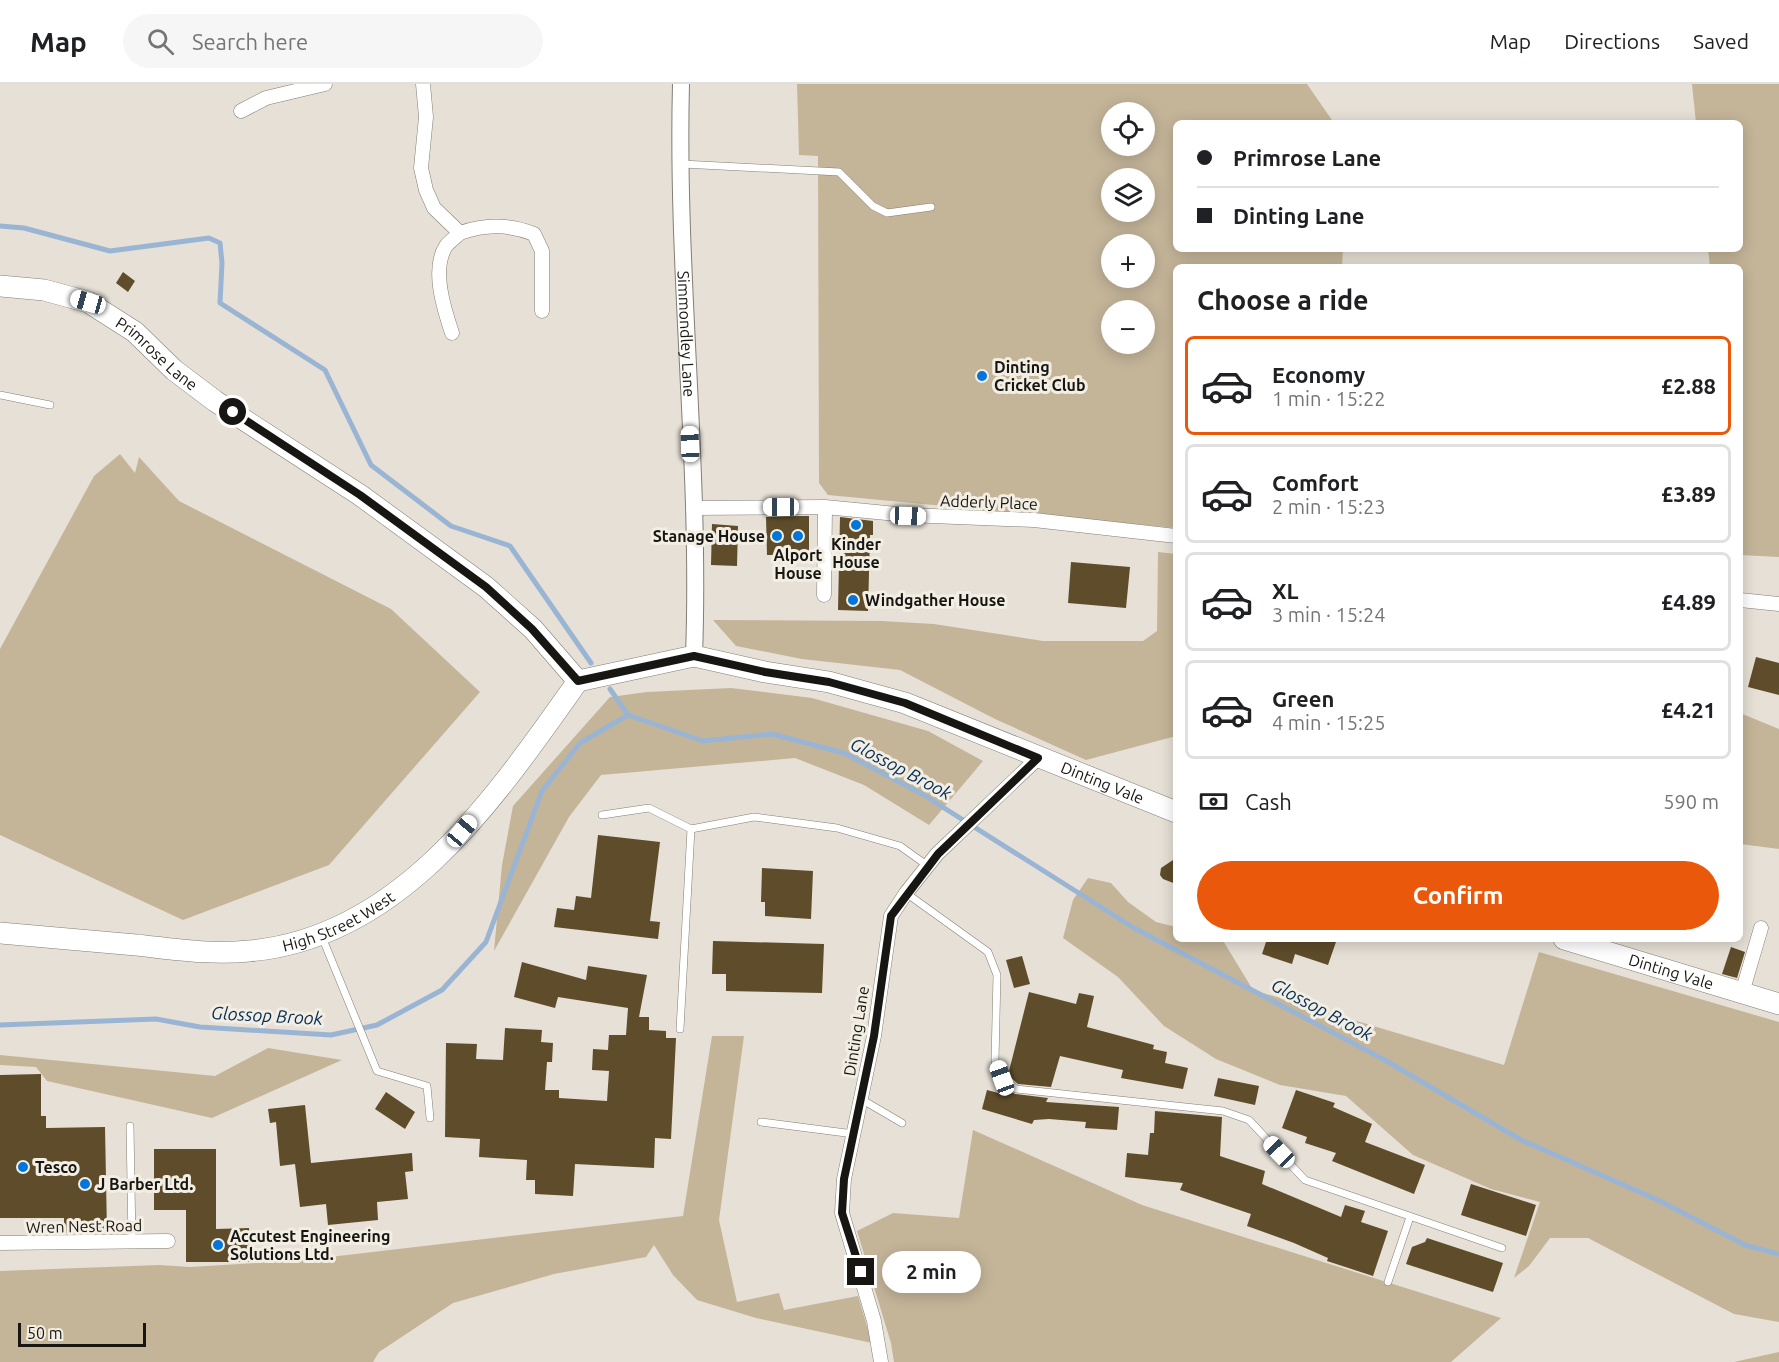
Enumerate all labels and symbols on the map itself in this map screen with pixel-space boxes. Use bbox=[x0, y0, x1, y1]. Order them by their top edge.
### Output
street label: Simmondley Lane bbox=[675, 270, 699, 398]
car bbox=[68, 288, 108, 316]
street label: Primrose Lane bbox=[113, 313, 201, 394]
place label: Dinting Cricket Club bbox=[994, 358, 1086, 394]
marker: Dinting Cricket Club bbox=[975, 369, 989, 383]
route start bbox=[219, 398, 246, 425]
car bbox=[680, 426, 700, 462]
street label: Adderly Place bbox=[940, 491, 1038, 513]
car bbox=[763, 498, 799, 516]
car bbox=[890, 506, 926, 526]
marker: Kinder House bbox=[849, 518, 863, 532]
place label: Stanage House bbox=[653, 527, 765, 545]
marker: Stanage House bbox=[770, 529, 784, 543]
marker: Alport House bbox=[791, 529, 805, 543]
place label: Kinder House bbox=[831, 535, 881, 571]
place label: Alport House bbox=[774, 546, 822, 582]
place label: Windgather House bbox=[865, 591, 1005, 609]
marker: Windgather House bbox=[846, 593, 860, 607]
water label: Glossop Brook bbox=[847, 733, 956, 804]
street label: Dinting Vale bbox=[1059, 758, 1147, 807]
car bbox=[444, 811, 480, 851]
street label: High Street West bbox=[281, 887, 398, 955]
street label: Dinting Vale bbox=[1627, 950, 1716, 993]
water label: Glossop Brook bbox=[1268, 974, 1377, 1045]
street label: Dinting Lane bbox=[840, 985, 872, 1077]
water label: Glossop Brook bbox=[211, 1002, 324, 1028]
car bbox=[987, 1058, 1017, 1098]
car bbox=[1260, 1133, 1298, 1171]
place label: Tesco bbox=[35, 1158, 77, 1176]
marker: Tesco bbox=[16, 1160, 30, 1174]
place label: J Barber Ltd. bbox=[97, 1175, 193, 1193]
marker: J Barber Ltd. bbox=[78, 1177, 92, 1191]
street label: Wren Nest Road bbox=[26, 1216, 142, 1236]
place label: Accutest Engineering Solutions Ltd. bbox=[230, 1227, 390, 1263]
marker: Accutest Engineering Solutions Ltd. bbox=[211, 1238, 225, 1252]
callout: 2 min bbox=[882, 1251, 981, 1293]
route end bbox=[847, 1258, 874, 1285]
scale bar bbox=[18, 1320, 146, 1348]

